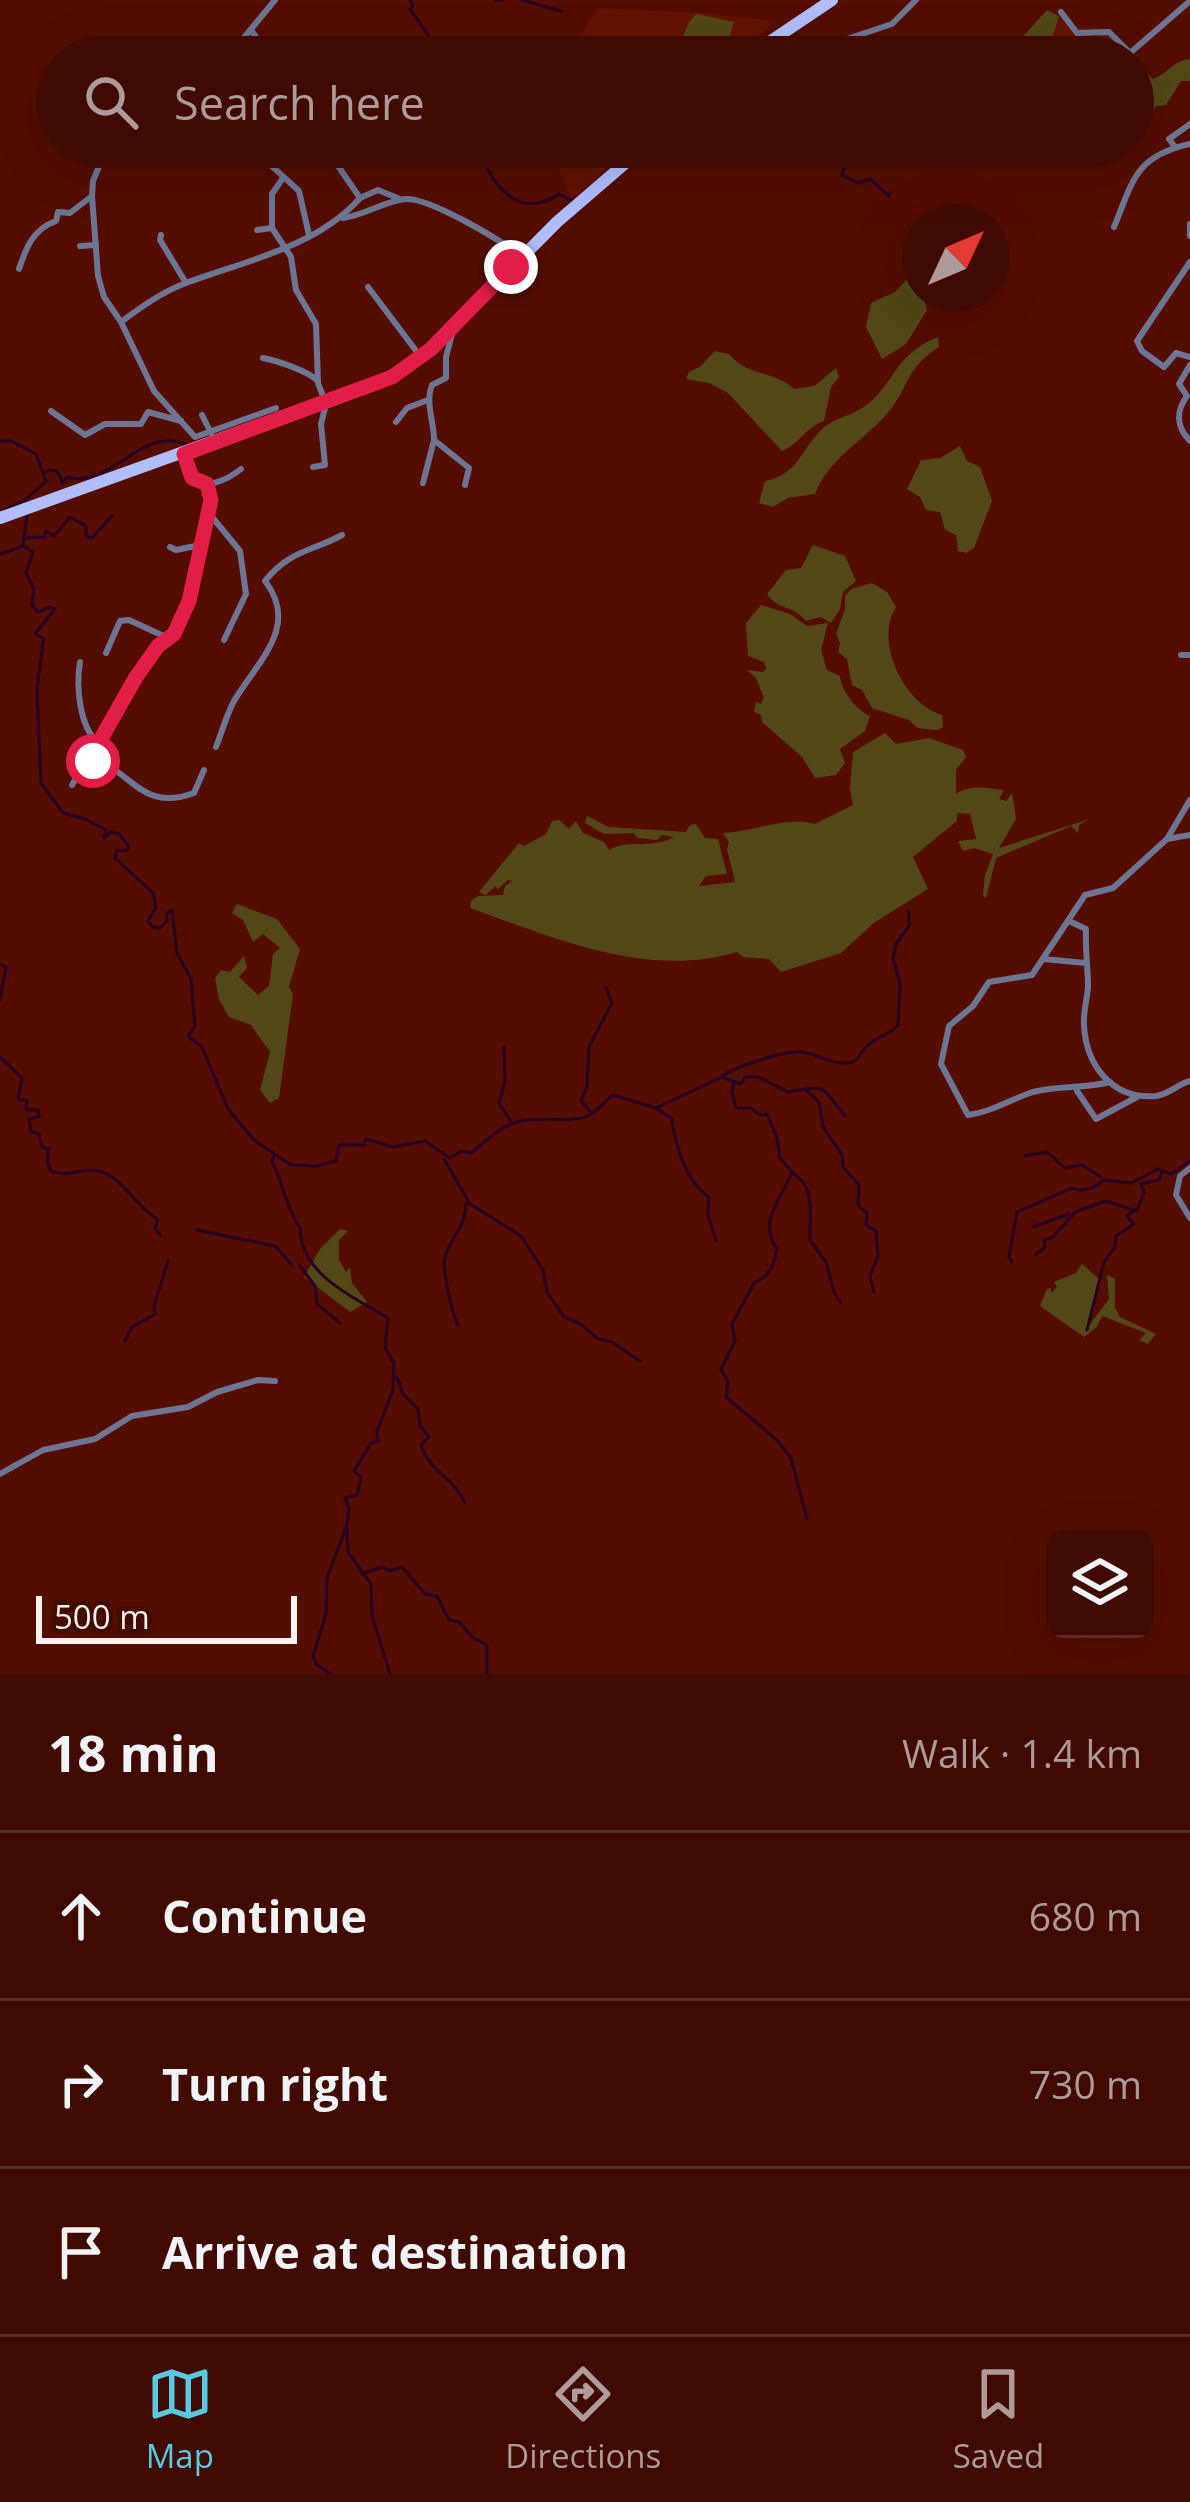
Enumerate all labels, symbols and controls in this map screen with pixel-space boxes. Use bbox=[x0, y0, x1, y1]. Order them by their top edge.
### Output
search box bbox=[36, 36, 1154, 168]
icon: search bbox=[78, 69, 144, 135]
text: Search here bbox=[174, 72, 425, 133]
north arrow bbox=[902, 204, 1010, 312]
route end bbox=[484, 240, 538, 294]
route start bbox=[66, 734, 120, 788]
map controls bbox=[1046, 1530, 1154, 1638]
button: layers bbox=[1046, 1530, 1154, 1638]
scale bar bbox=[36, 1590, 297, 1643]
text: 500 m bbox=[54, 1594, 150, 1639]
text: 18 min bbox=[48, 1717, 219, 1787]
text: Walk · 1.4 km bbox=[902, 1726, 1142, 1779]
icon: ahead bbox=[48, 1883, 114, 1949]
text: Continue bbox=[162, 1885, 367, 1946]
text: 680 m bbox=[1029, 1889, 1142, 1942]
icon: right bbox=[48, 2051, 114, 2117]
text: Turn right bbox=[162, 2053, 388, 2114]
text: 730 m bbox=[1029, 2057, 1142, 2110]
icon: arrive bbox=[48, 2219, 114, 2285]
text: Arrive at destination bbox=[162, 2221, 628, 2282]
tab: Map bbox=[146, 2361, 214, 2478]
tab: Directions bbox=[505, 2361, 661, 2478]
tab: Saved bbox=[953, 2361, 1044, 2478]

